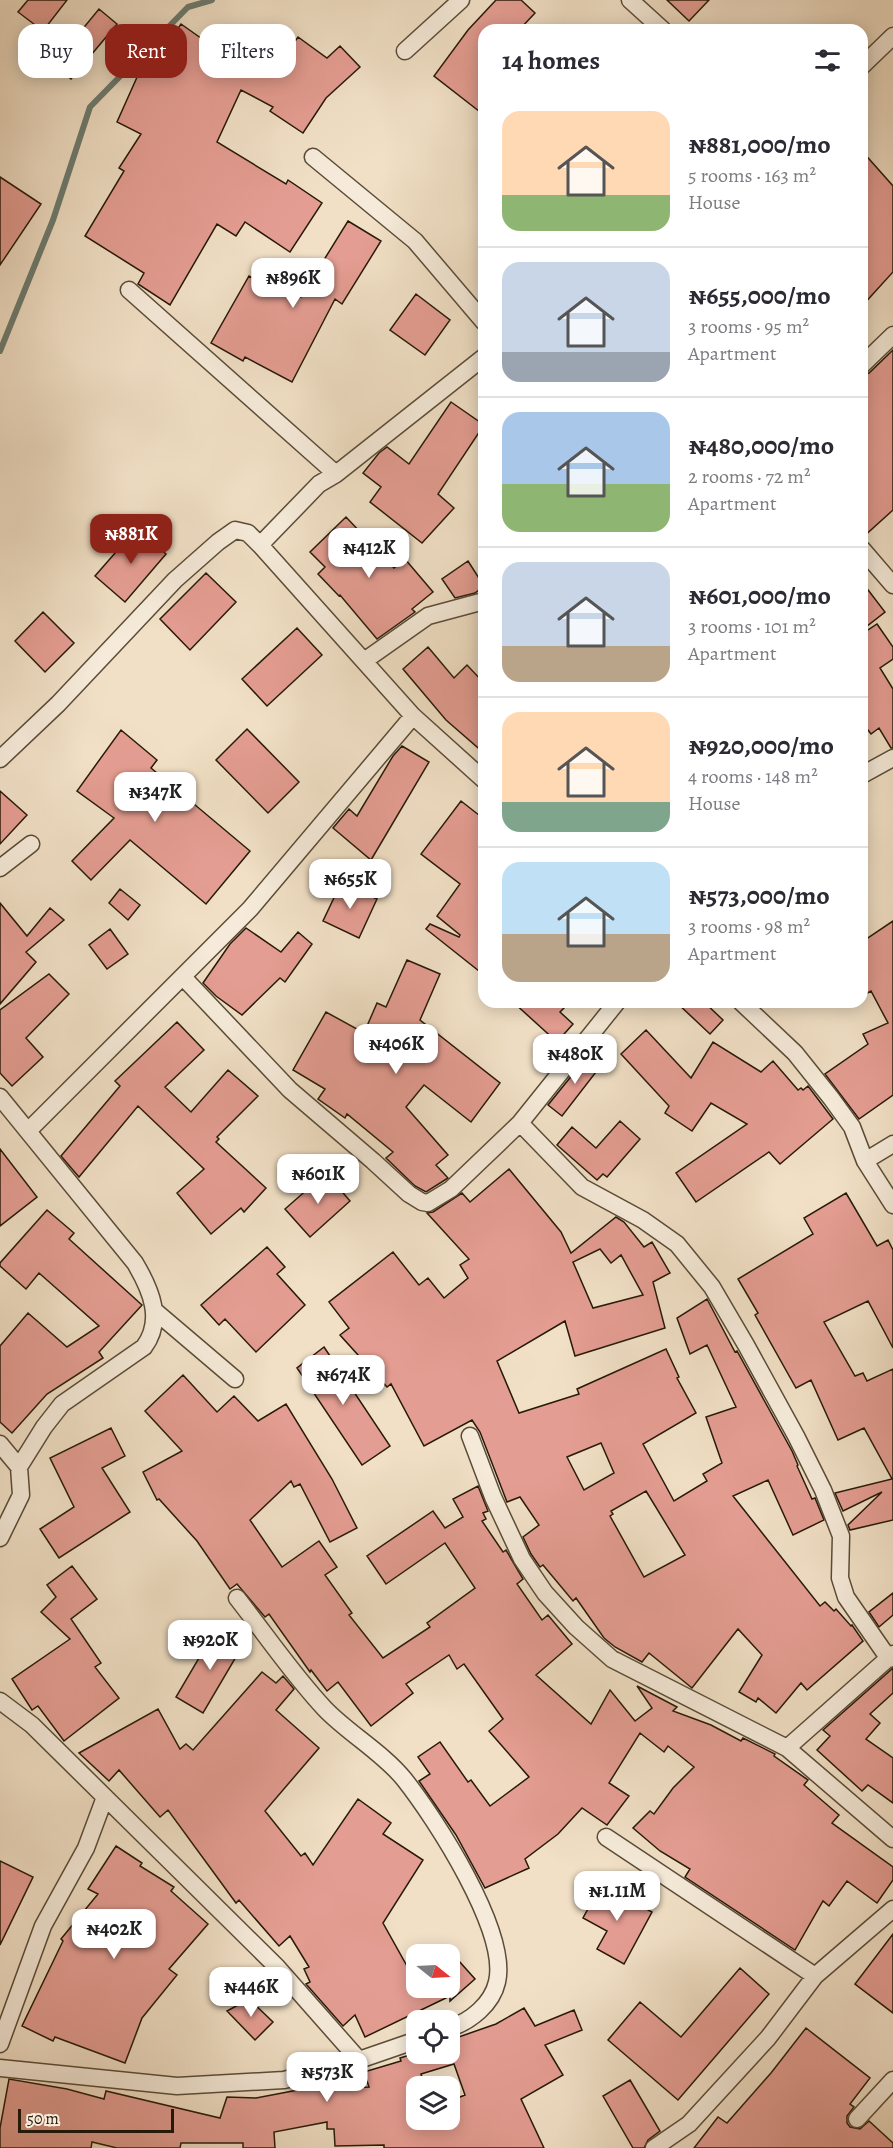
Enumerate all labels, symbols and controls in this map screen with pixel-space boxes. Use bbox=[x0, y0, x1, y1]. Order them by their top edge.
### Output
chip: Buy bbox=[18, 24, 93, 78]
chip: Rent bbox=[105, 24, 187, 78]
chip: Filters bbox=[199, 24, 296, 78]
text: 14 homes bbox=[502, 43, 600, 78]
icon: filters bbox=[811, 44, 844, 77]
text: ₦881,000/mo bbox=[688, 127, 831, 162]
icon: home bbox=[550, 135, 622, 207]
text: 5 rooms · 163 m² bbox=[688, 162, 816, 189]
text: House bbox=[688, 189, 740, 216]
pin: ₦896K bbox=[251, 258, 335, 309]
text: ₦896K bbox=[265, 264, 321, 291]
text: ₦655,000/mo bbox=[688, 278, 831, 313]
icon: home bbox=[550, 286, 622, 358]
text: 3 rooms · 95 m² bbox=[688, 313, 809, 340]
text: Apartment bbox=[688, 340, 777, 367]
text: ₦480,000/mo bbox=[688, 428, 834, 463]
icon: home bbox=[550, 436, 622, 508]
text: 2 rooms · 72 m² bbox=[688, 463, 810, 490]
text: Apartment bbox=[688, 490, 777, 517]
pin: ₦881K bbox=[89, 514, 173, 565]
text: ₦881K bbox=[104, 520, 158, 547]
pin: ₦412K bbox=[327, 528, 411, 579]
text: ₦412K bbox=[342, 534, 396, 561]
text: ₦601,000/mo bbox=[688, 578, 831, 613]
icon: home bbox=[550, 586, 622, 658]
text: 3 rooms · 101 m² bbox=[688, 613, 816, 640]
text: Apartment bbox=[688, 640, 777, 667]
text: ₦920,000/mo bbox=[688, 728, 834, 763]
icon: home bbox=[550, 736, 622, 808]
text: 4 rooms · 148 m² bbox=[688, 763, 818, 790]
pin: ₦347K bbox=[113, 772, 197, 823]
text: ₦347K bbox=[128, 778, 182, 805]
text: House bbox=[688, 790, 740, 817]
pin: ₦655K bbox=[308, 859, 392, 910]
text: ₦655K bbox=[323, 865, 377, 892]
text: ₦573,000/mo bbox=[688, 878, 830, 913]
icon: home bbox=[550, 886, 622, 958]
text: 3 rooms · 98 m² bbox=[688, 913, 810, 940]
text: Apartment bbox=[688, 940, 777, 967]
pin: ₦406K bbox=[354, 1024, 438, 1075]
text: ₦406K bbox=[368, 1030, 424, 1057]
pin: ₦480K bbox=[533, 1034, 617, 1085]
text: ₦480K bbox=[547, 1040, 603, 1067]
pin: ₦601K bbox=[276, 1154, 360, 1205]
text: ₦601K bbox=[291, 1160, 345, 1187]
pin: ₦674K bbox=[301, 1355, 385, 1406]
text: ₦674K bbox=[316, 1361, 370, 1388]
pin: ₦920K bbox=[168, 1620, 252, 1671]
text: ₦920K bbox=[182, 1626, 238, 1653]
pin: ₦1.11M bbox=[568, 1871, 666, 1922]
text: ₦1.11M bbox=[588, 1877, 646, 1904]
pin: ₦402K bbox=[72, 1909, 156, 1960]
text: ₦402K bbox=[86, 1915, 142, 1942]
north arrow bbox=[406, 1944, 460, 1998]
map controls bbox=[406, 1944, 460, 2130]
pin: ₦446K bbox=[209, 1967, 293, 2018]
text: ₦446K bbox=[223, 1973, 279, 2000]
button: locate bbox=[406, 2010, 460, 2064]
pin: ₦573K bbox=[285, 2052, 369, 2103]
text: ₦573K bbox=[301, 2058, 353, 2085]
button: layers bbox=[406, 2076, 460, 2130]
scale bar bbox=[18, 2106, 174, 2134]
text: 50 m bbox=[27, 2108, 59, 2130]

